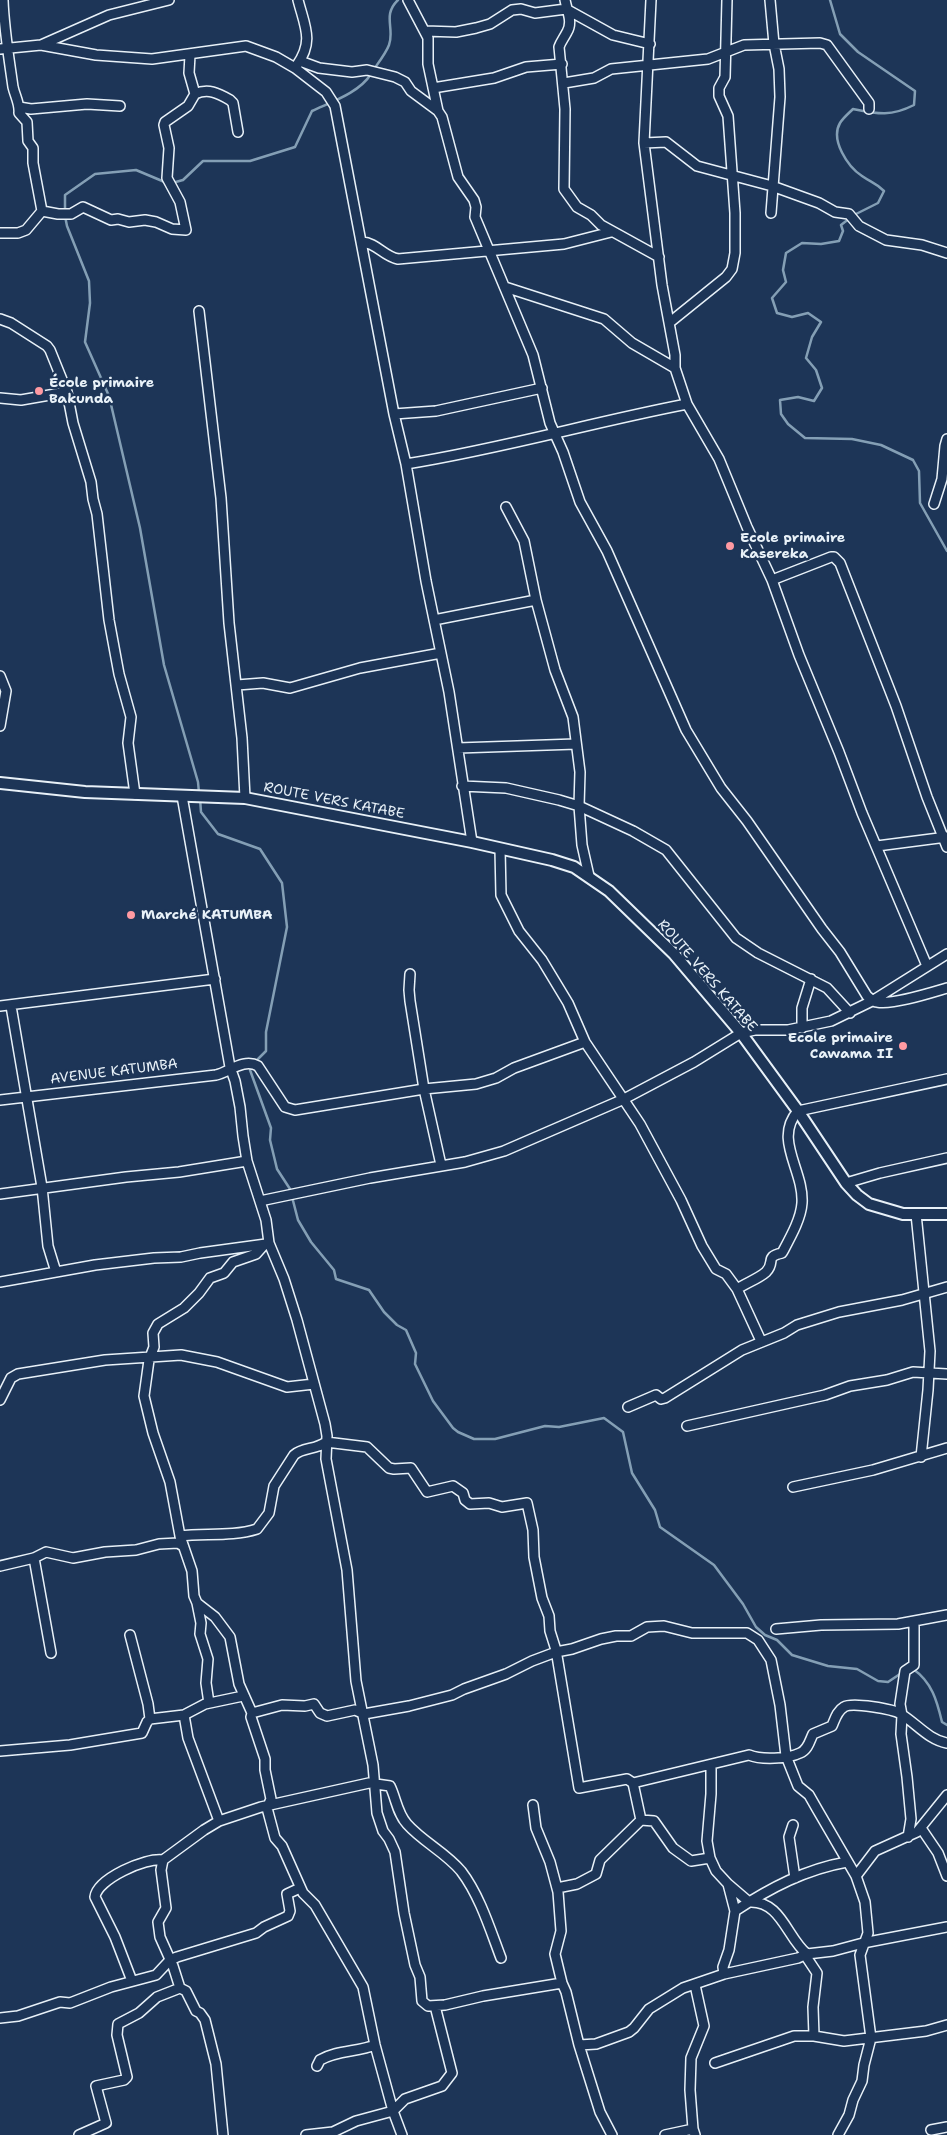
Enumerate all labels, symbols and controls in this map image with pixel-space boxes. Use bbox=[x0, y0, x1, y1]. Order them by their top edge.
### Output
place label: École primaire Bakunda bbox=[49, 375, 154, 408]
marker: École primaire Bakunda bbox=[33, 385, 45, 397]
place label: Ecole primaire Kasereka bbox=[740, 530, 845, 562]
marker: Ecole primaire Kasereka bbox=[724, 540, 736, 552]
street label: ROUTE VERS KATABE bbox=[262, 779, 406, 823]
place label: Marché KATUMBA bbox=[141, 907, 273, 923]
marker: Marché KATUMBA bbox=[125, 909, 137, 921]
street label: ROUTE VERS KATABE bbox=[654, 917, 760, 1035]
place label: Ecole primaire Cawama II bbox=[788, 1030, 893, 1062]
marker: Ecole primaire Cawama II bbox=[897, 1040, 909, 1052]
street label: AVENUE KATUMBA bbox=[49, 1056, 179, 1088]

